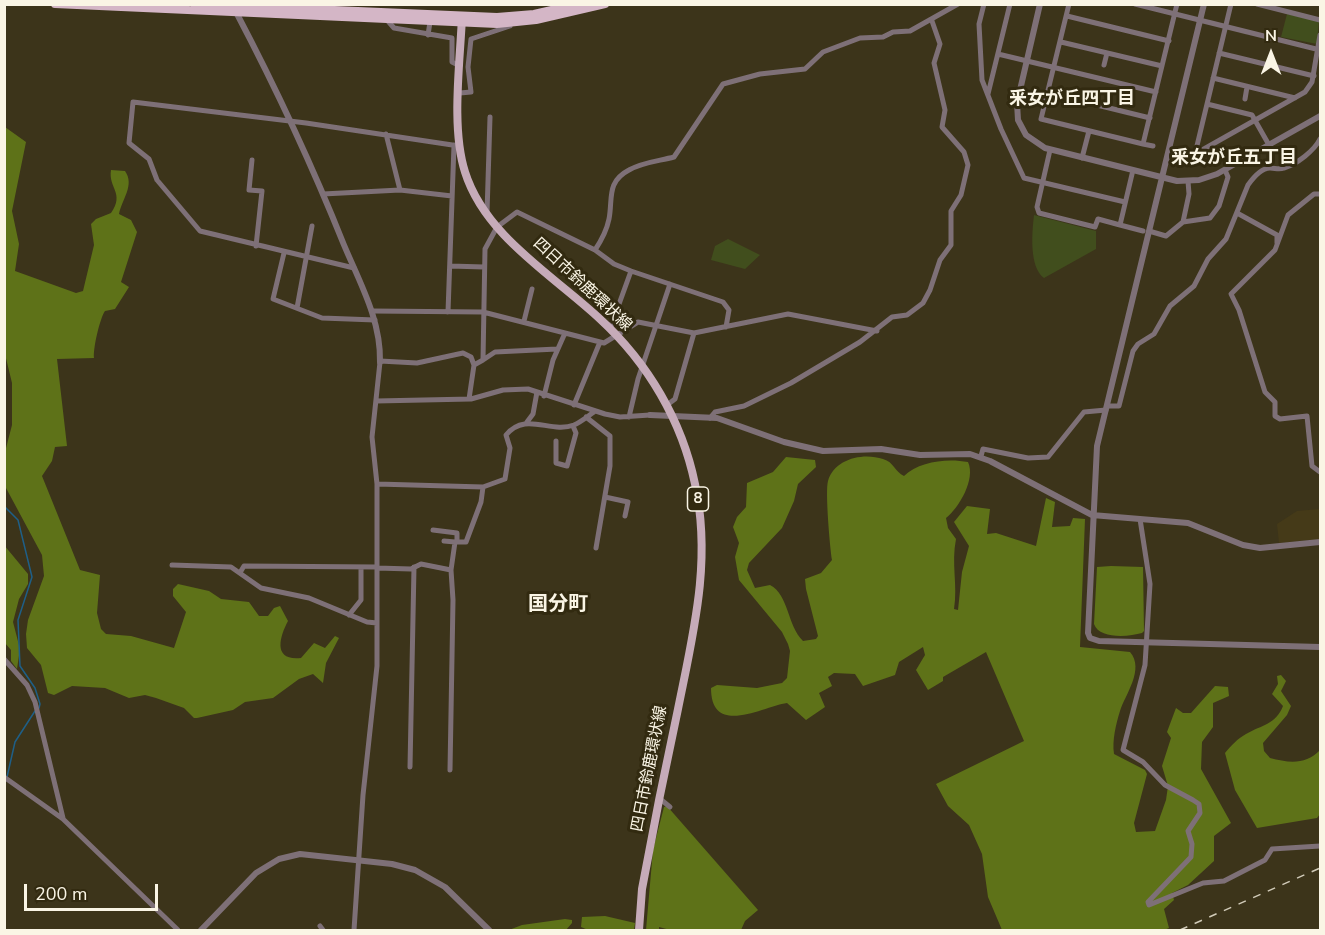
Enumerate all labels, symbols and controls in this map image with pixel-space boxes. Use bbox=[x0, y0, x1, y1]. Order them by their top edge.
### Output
north arrow bbox=[1241, 24, 1301, 84]
text: N bbox=[1265, 25, 1277, 47]
district label: 釆女が丘四丁目 bbox=[1009, 89, 1135, 111]
district label: 釆女が丘五丁目 bbox=[1171, 148, 1297, 170]
street label: 四日市鈴鹿環状線 bbox=[529, 234, 635, 336]
road number: 8 bbox=[688, 487, 708, 511]
district label: 国分町 bbox=[528, 593, 588, 617]
street label: 四日市鈴鹿環状線 bbox=[628, 704, 672, 834]
scale bar bbox=[27, 872, 160, 910]
text: 200 m bbox=[35, 882, 87, 906]

